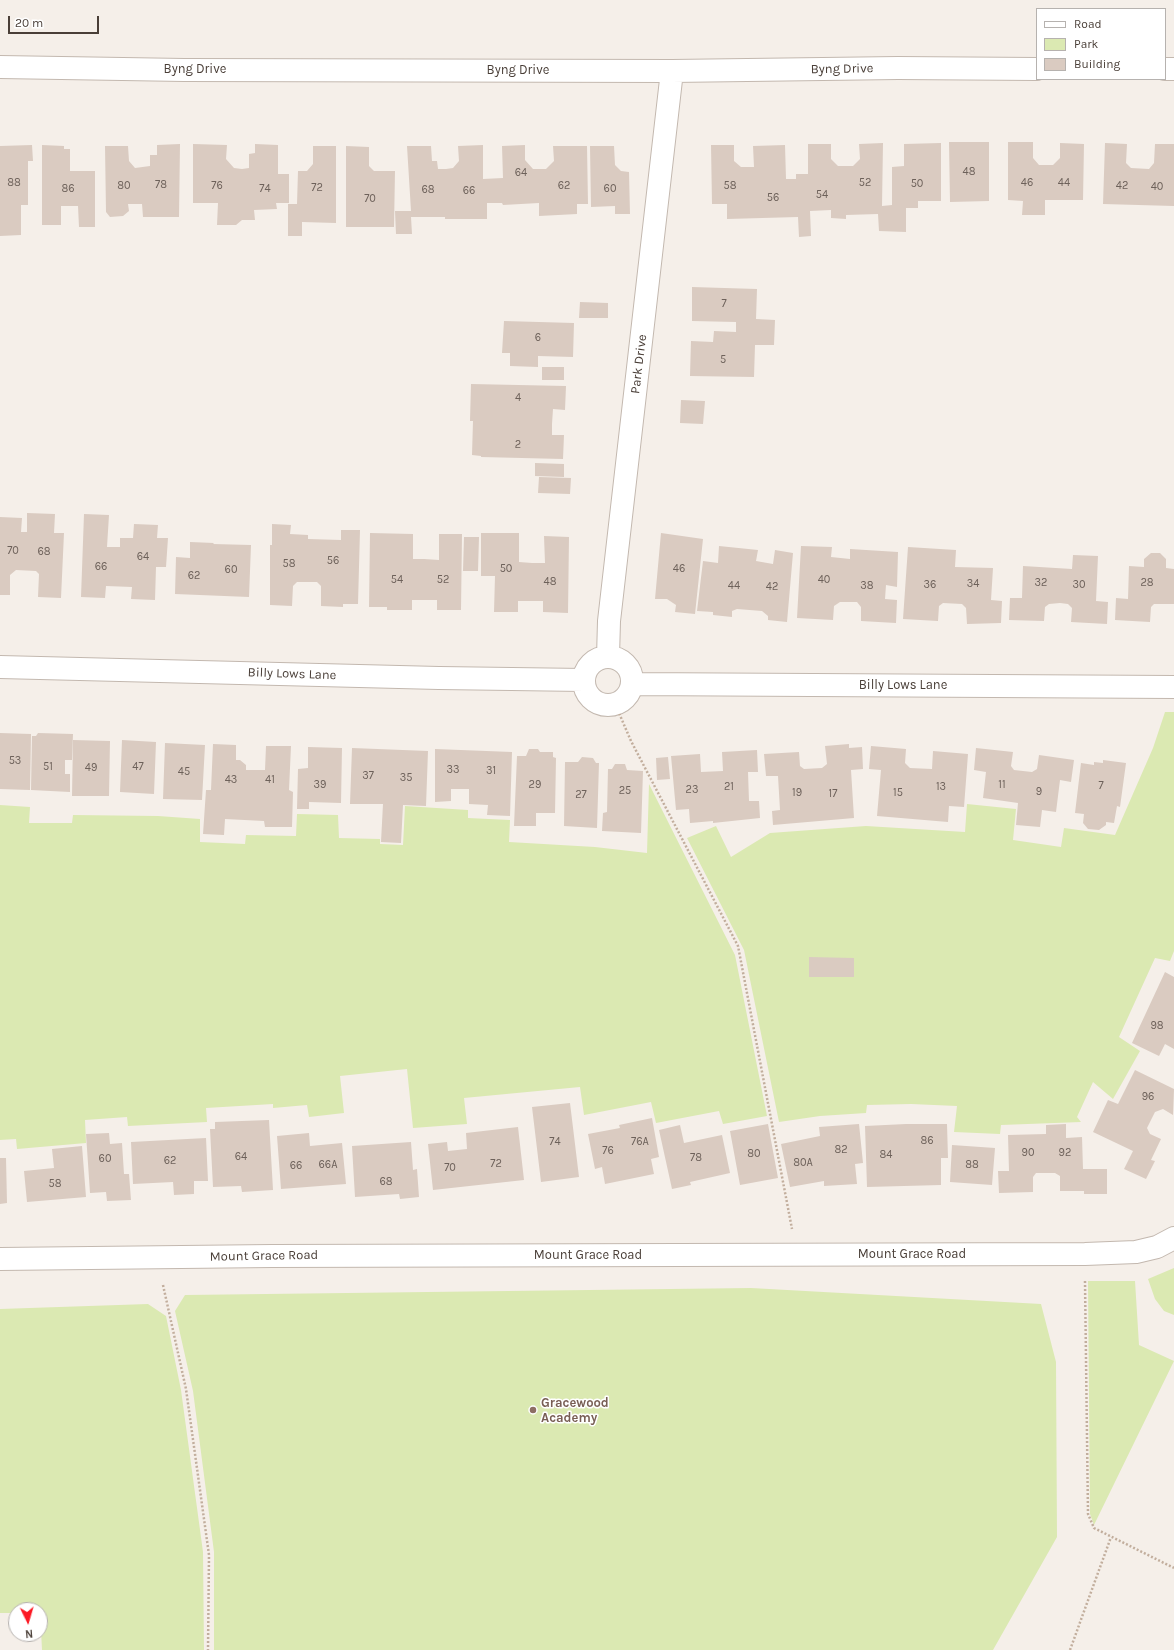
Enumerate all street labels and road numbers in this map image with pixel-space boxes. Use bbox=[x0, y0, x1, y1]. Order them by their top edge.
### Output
street label: Byng Drive bbox=[164, 61, 226, 77]
street label: Byng Drive bbox=[810, 61, 874, 77]
street label: Byng Drive bbox=[487, 62, 549, 78]
street label: Park Drive bbox=[628, 333, 650, 395]
street label: Billy Lows Lane bbox=[247, 665, 337, 683]
street label: Billy Lows Lane bbox=[859, 677, 947, 693]
street label: Mount Grace Road bbox=[858, 1246, 966, 1262]
street label: Mount Grace Road bbox=[210, 1247, 318, 1265]
street label: Mount Grace Road bbox=[534, 1247, 642, 1263]

